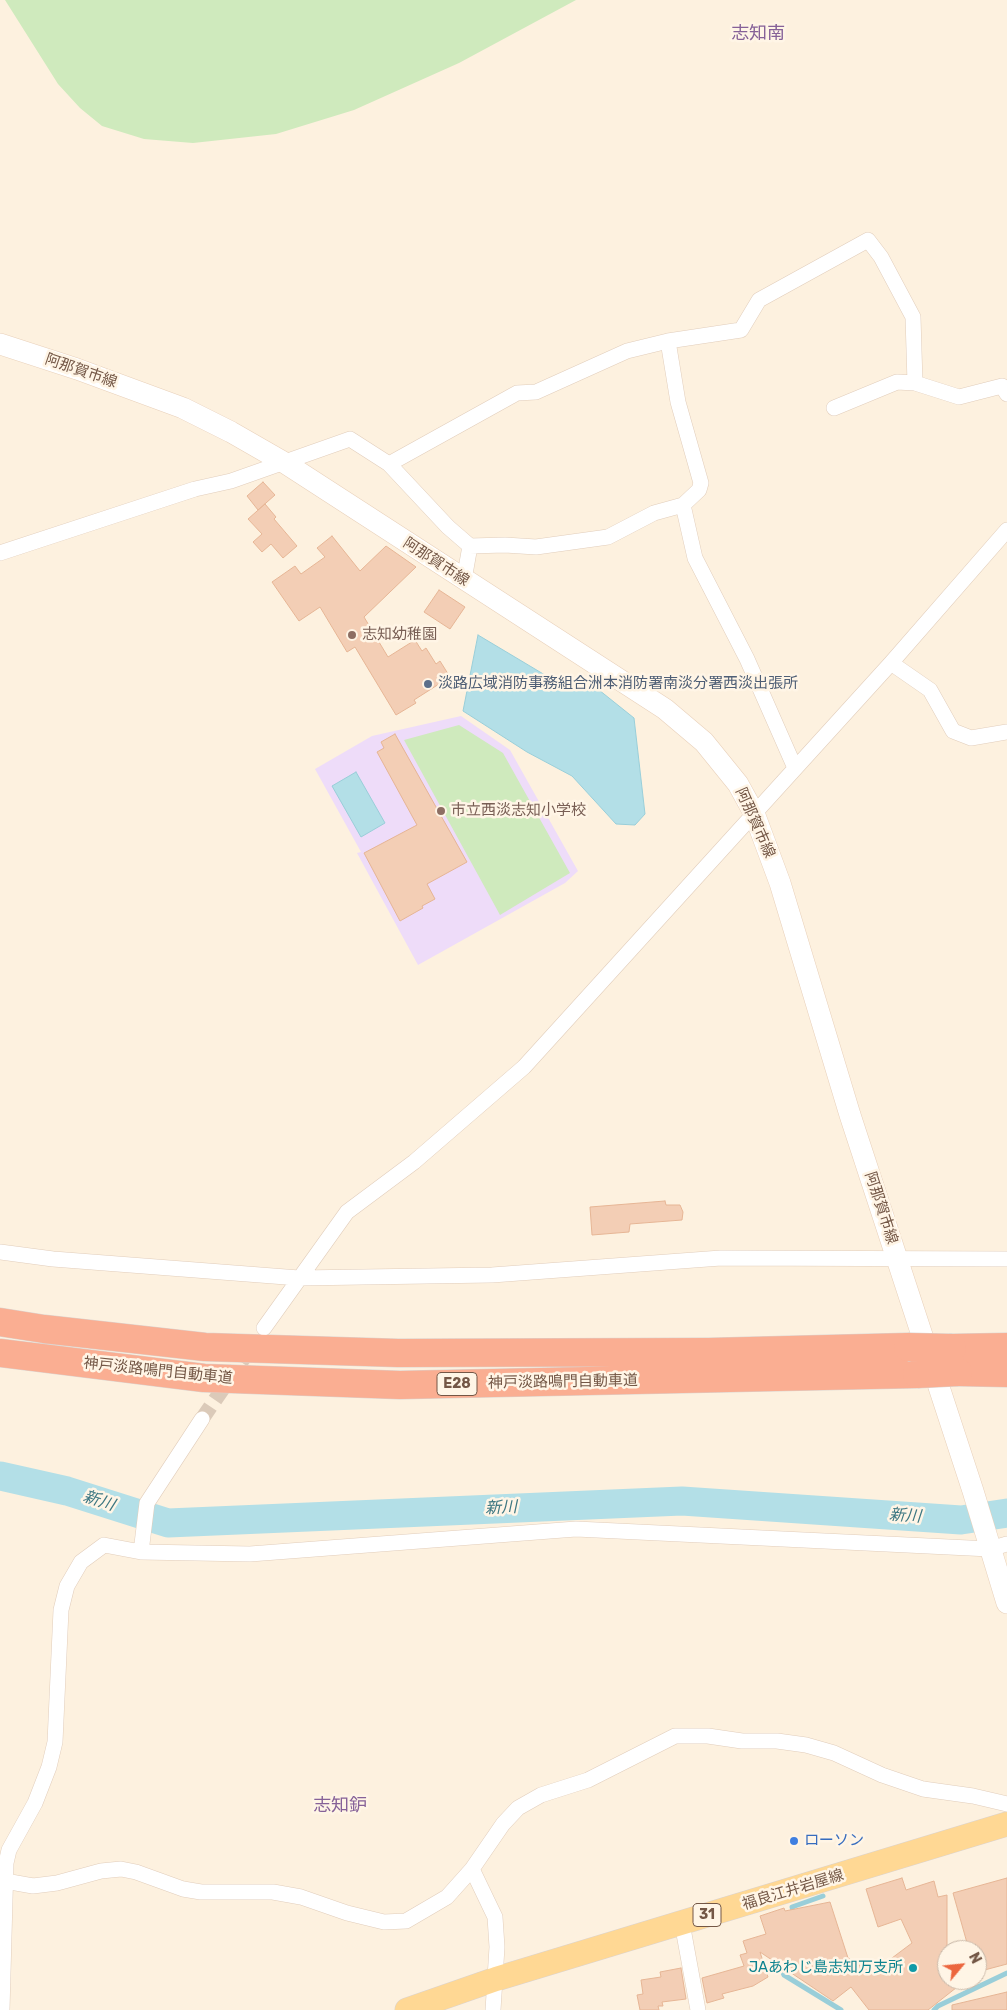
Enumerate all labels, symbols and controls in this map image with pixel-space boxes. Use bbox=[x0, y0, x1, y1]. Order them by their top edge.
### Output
district label: 志知南 bbox=[731, 23, 785, 45]
street label: 阿那賀市線 bbox=[43, 350, 119, 392]
street label: 阿那賀市線 bbox=[400, 534, 472, 590]
place label: 志知幼稚園 bbox=[362, 626, 437, 644]
marker: 志知幼稚園 bbox=[346, 629, 358, 641]
place label: 淡路広域消防事務組合洲本消防署南淡分署西淡出張所 bbox=[438, 675, 798, 693]
marker: 淡路広域消防事務組合洲本消防署南淡分署西淡出張所 bbox=[422, 678, 434, 690]
street label: 阿那賀市線 bbox=[732, 785, 778, 861]
place label: 市立西淡志知小学校 bbox=[451, 802, 586, 820]
marker: 市立西淡志知小学校 bbox=[435, 805, 447, 817]
street label: 阿那賀市線 bbox=[861, 1170, 901, 1246]
street label: 神戸淡路鳴門自動車道 bbox=[82, 1354, 234, 1388]
road number: E28 bbox=[437, 1372, 477, 1396]
street label: 神戸淡路鳴門自動車道 bbox=[488, 1372, 638, 1392]
water label: 新川 bbox=[81, 1487, 117, 1515]
water label: 新川 bbox=[485, 1498, 517, 1518]
water label: 新川 bbox=[888, 1505, 922, 1527]
district label: 志知鈩 bbox=[313, 1795, 367, 1817]
place label: ローソン bbox=[804, 1832, 864, 1850]
marker: ローソン bbox=[788, 1835, 800, 1847]
street label: 福良江井岩屋線 bbox=[740, 1866, 846, 1914]
road number: 31 bbox=[693, 1904, 721, 1926]
north arrow bbox=[937, 1940, 987, 1990]
text: N bbox=[965, 1950, 985, 1967]
place label: JAあわじ島志知万支所 bbox=[749, 1959, 903, 1977]
marker: JAあわじ島志知万支所 bbox=[907, 1962, 919, 1974]

